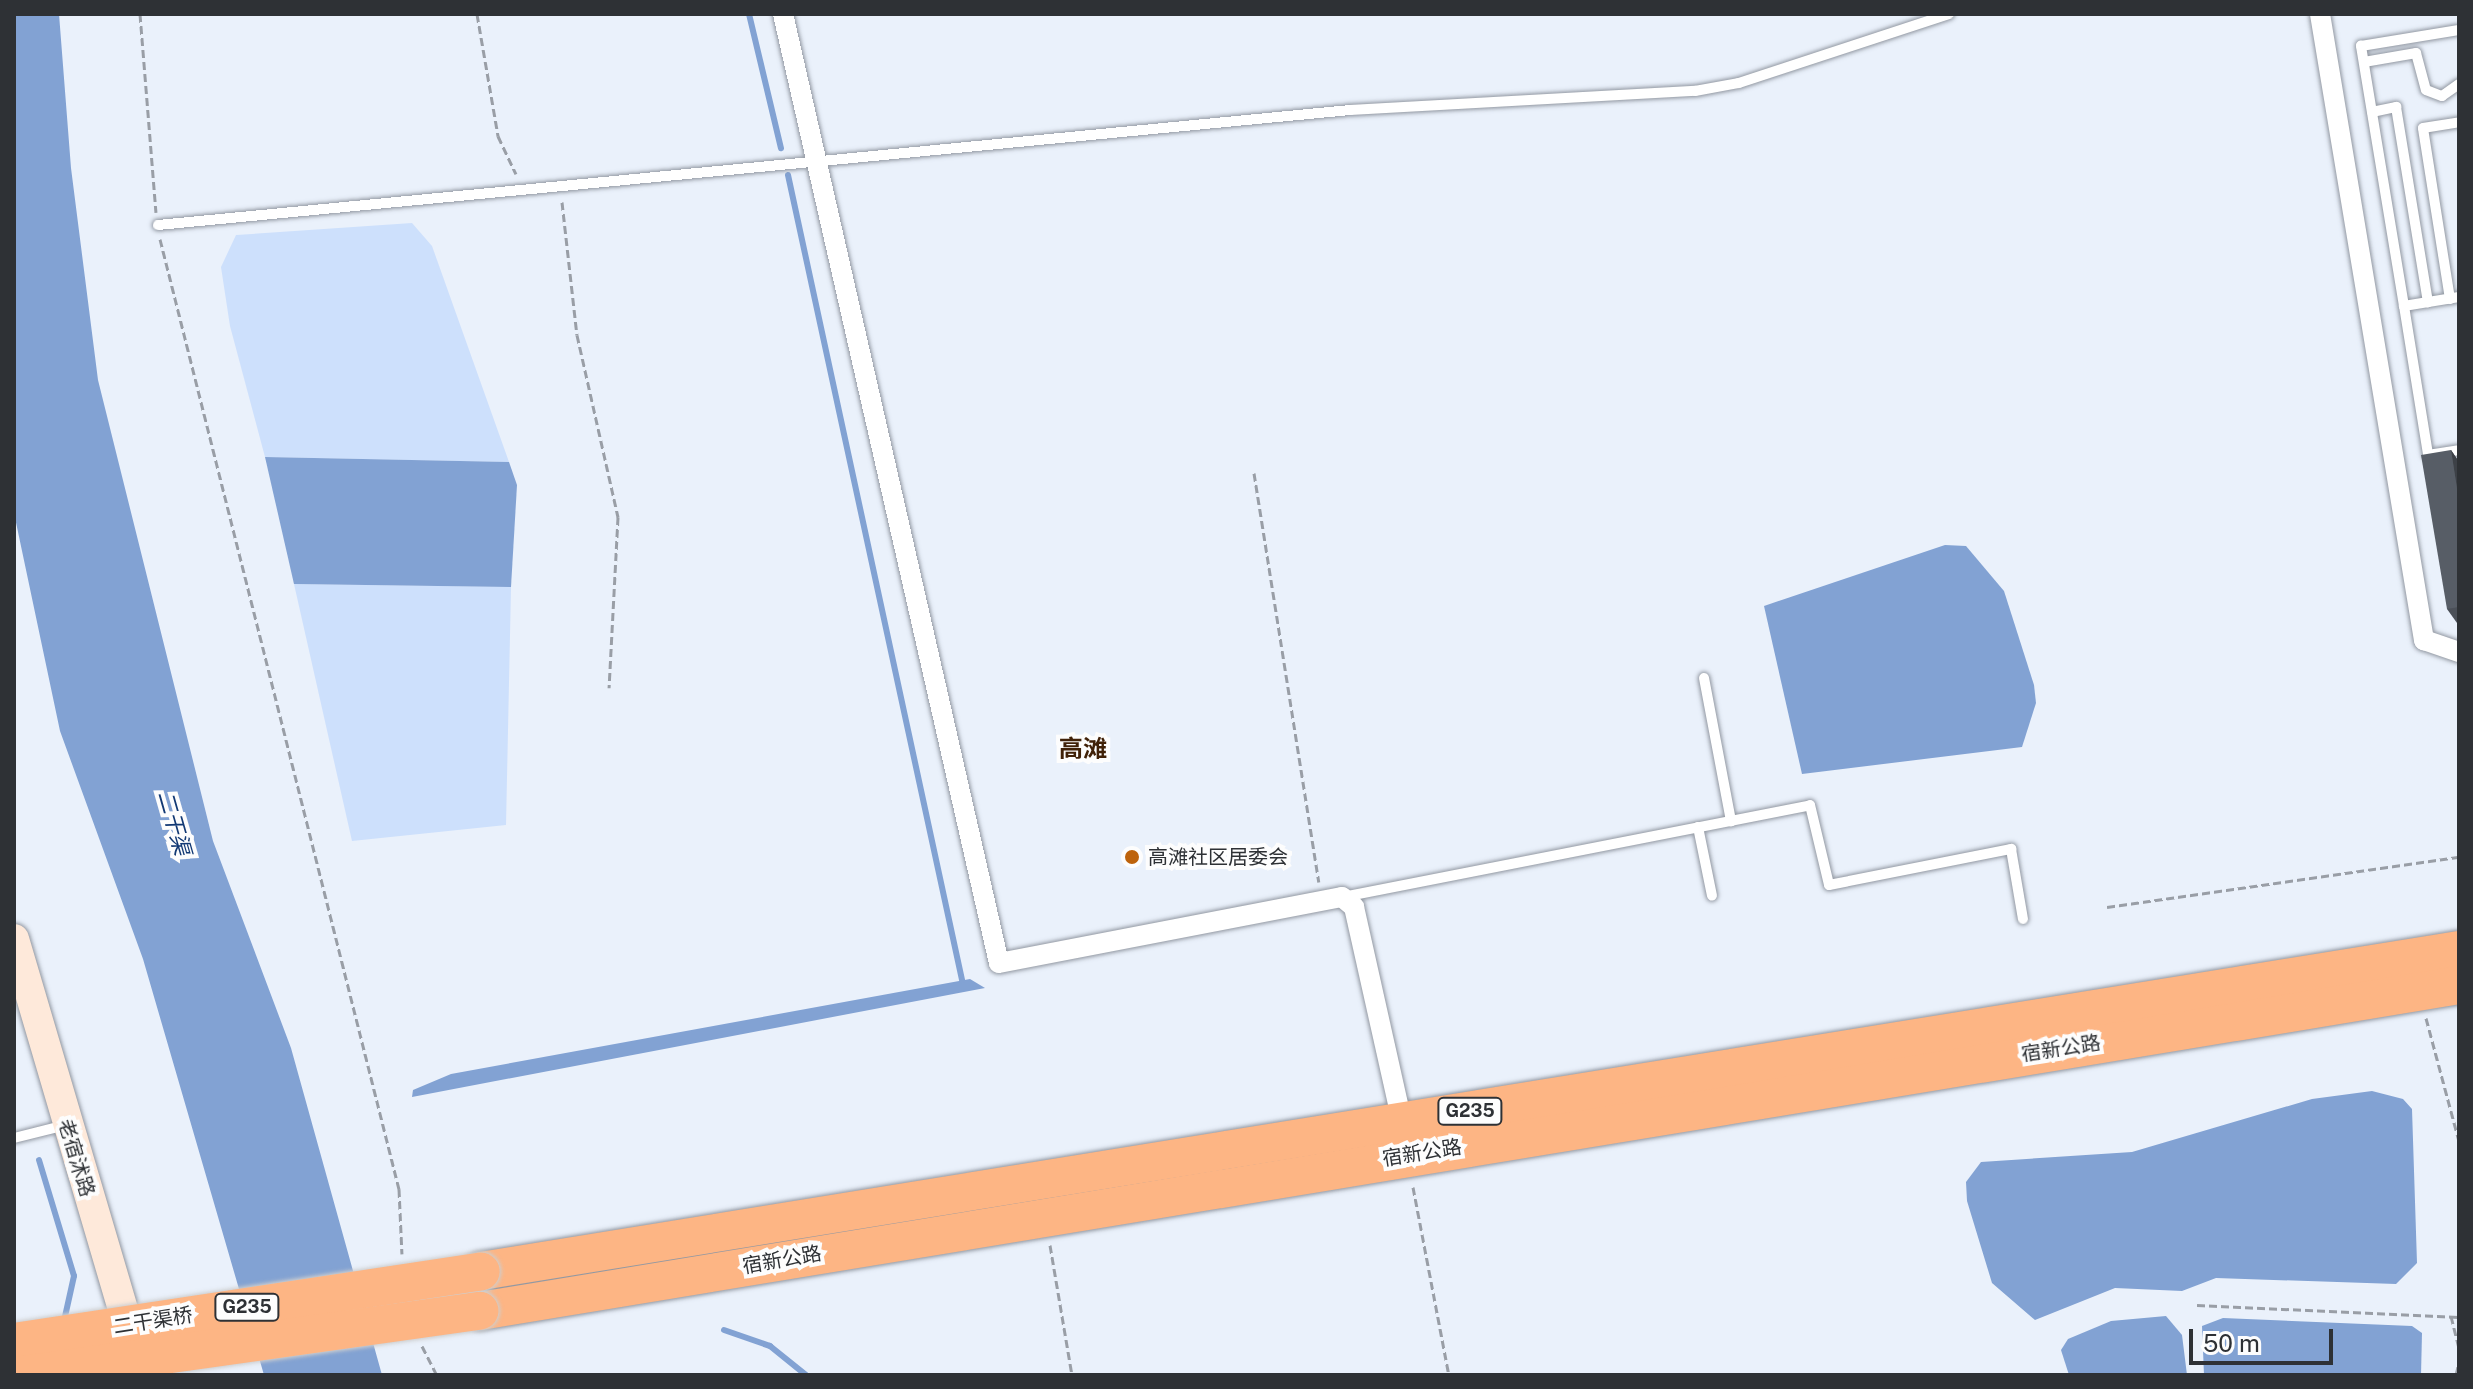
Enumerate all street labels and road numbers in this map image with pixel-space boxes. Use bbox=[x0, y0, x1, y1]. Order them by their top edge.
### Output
street label: 宿新公路 bbox=[2020, 1031, 2102, 1067]
road number: G235 bbox=[1436, 1097, 1504, 1125]
street label: 老宿沭路 bbox=[53, 1116, 99, 1200]
street label: 宿新公路 bbox=[1381, 1135, 1463, 1171]
street label: 宿新公路 bbox=[741, 1241, 823, 1279]
road number: G235 bbox=[213, 1293, 281, 1321]
street label: 二干渠桥 bbox=[112, 1303, 194, 1339]

